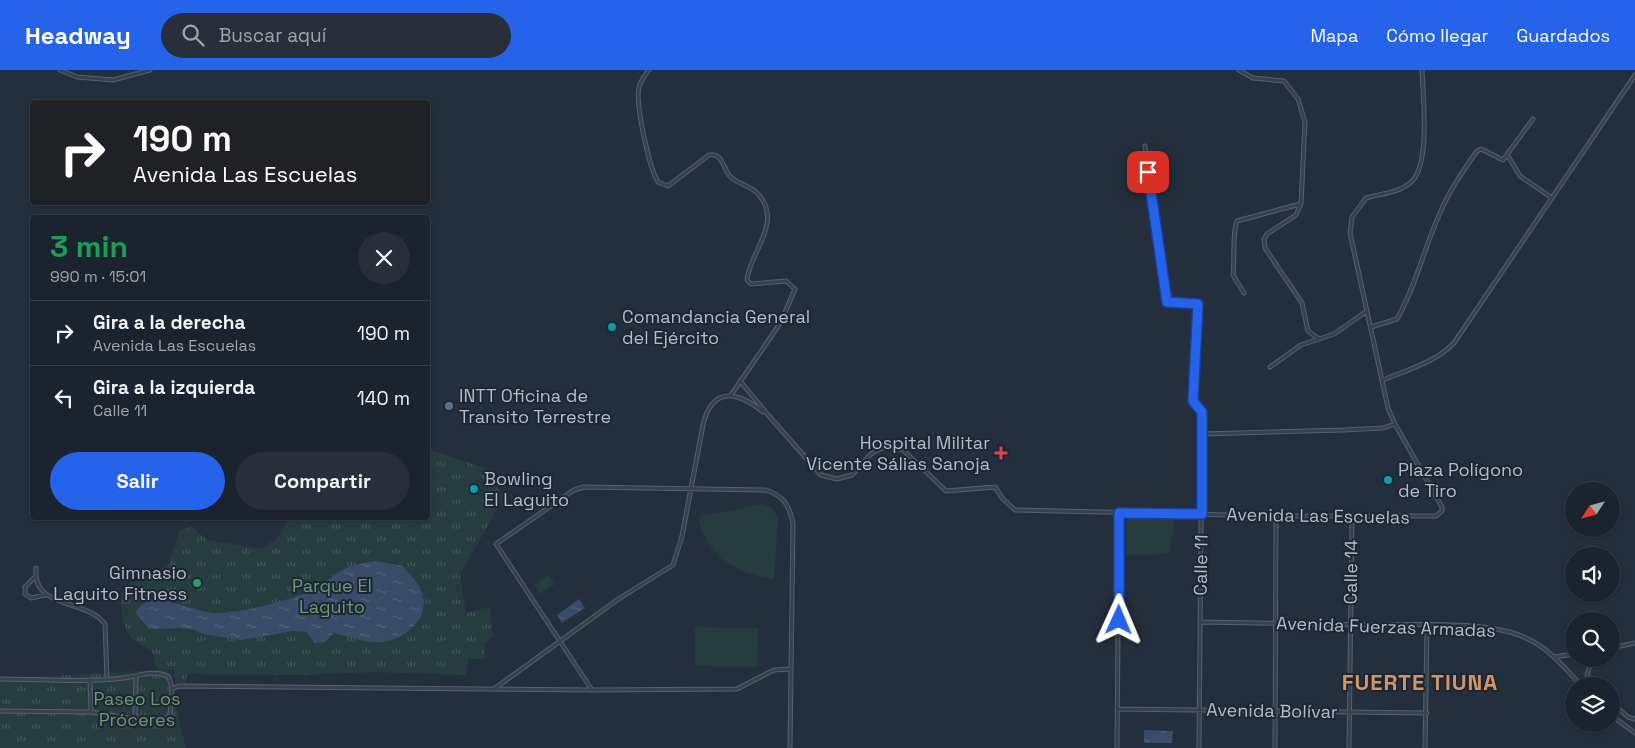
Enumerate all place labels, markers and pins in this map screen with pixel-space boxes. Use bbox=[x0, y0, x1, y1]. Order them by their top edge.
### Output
pin bbox=[1127, 151, 1169, 193]
place label: Comandancia General del Ejército bbox=[622, 305, 810, 349]
marker: Comandancia General del Ejército bbox=[606, 321, 618, 333]
place label: INTT Oficina de Transito Terrestre bbox=[459, 384, 611, 428]
marker: INTT Oficina de Transito Terrestre bbox=[443, 400, 455, 412]
place label: Hospital Militar Vicente Sálias Sanoja bbox=[806, 431, 990, 475]
marker: Hospital Militar Vicente Sálias Sanoja bbox=[994, 446, 1008, 460]
place label: Plaza Polígono de Tiro bbox=[1398, 458, 1523, 502]
place label: Bowling El Laguito bbox=[484, 467, 569, 511]
marker: Plaza Polígono de Tiro bbox=[1382, 474, 1394, 486]
marker: Bowling El Laguito bbox=[468, 483, 480, 495]
place label: Gimnasio Laguito Fitness bbox=[53, 561, 187, 605]
marker: Gimnasio Laguito Fitness bbox=[191, 577, 203, 589]

